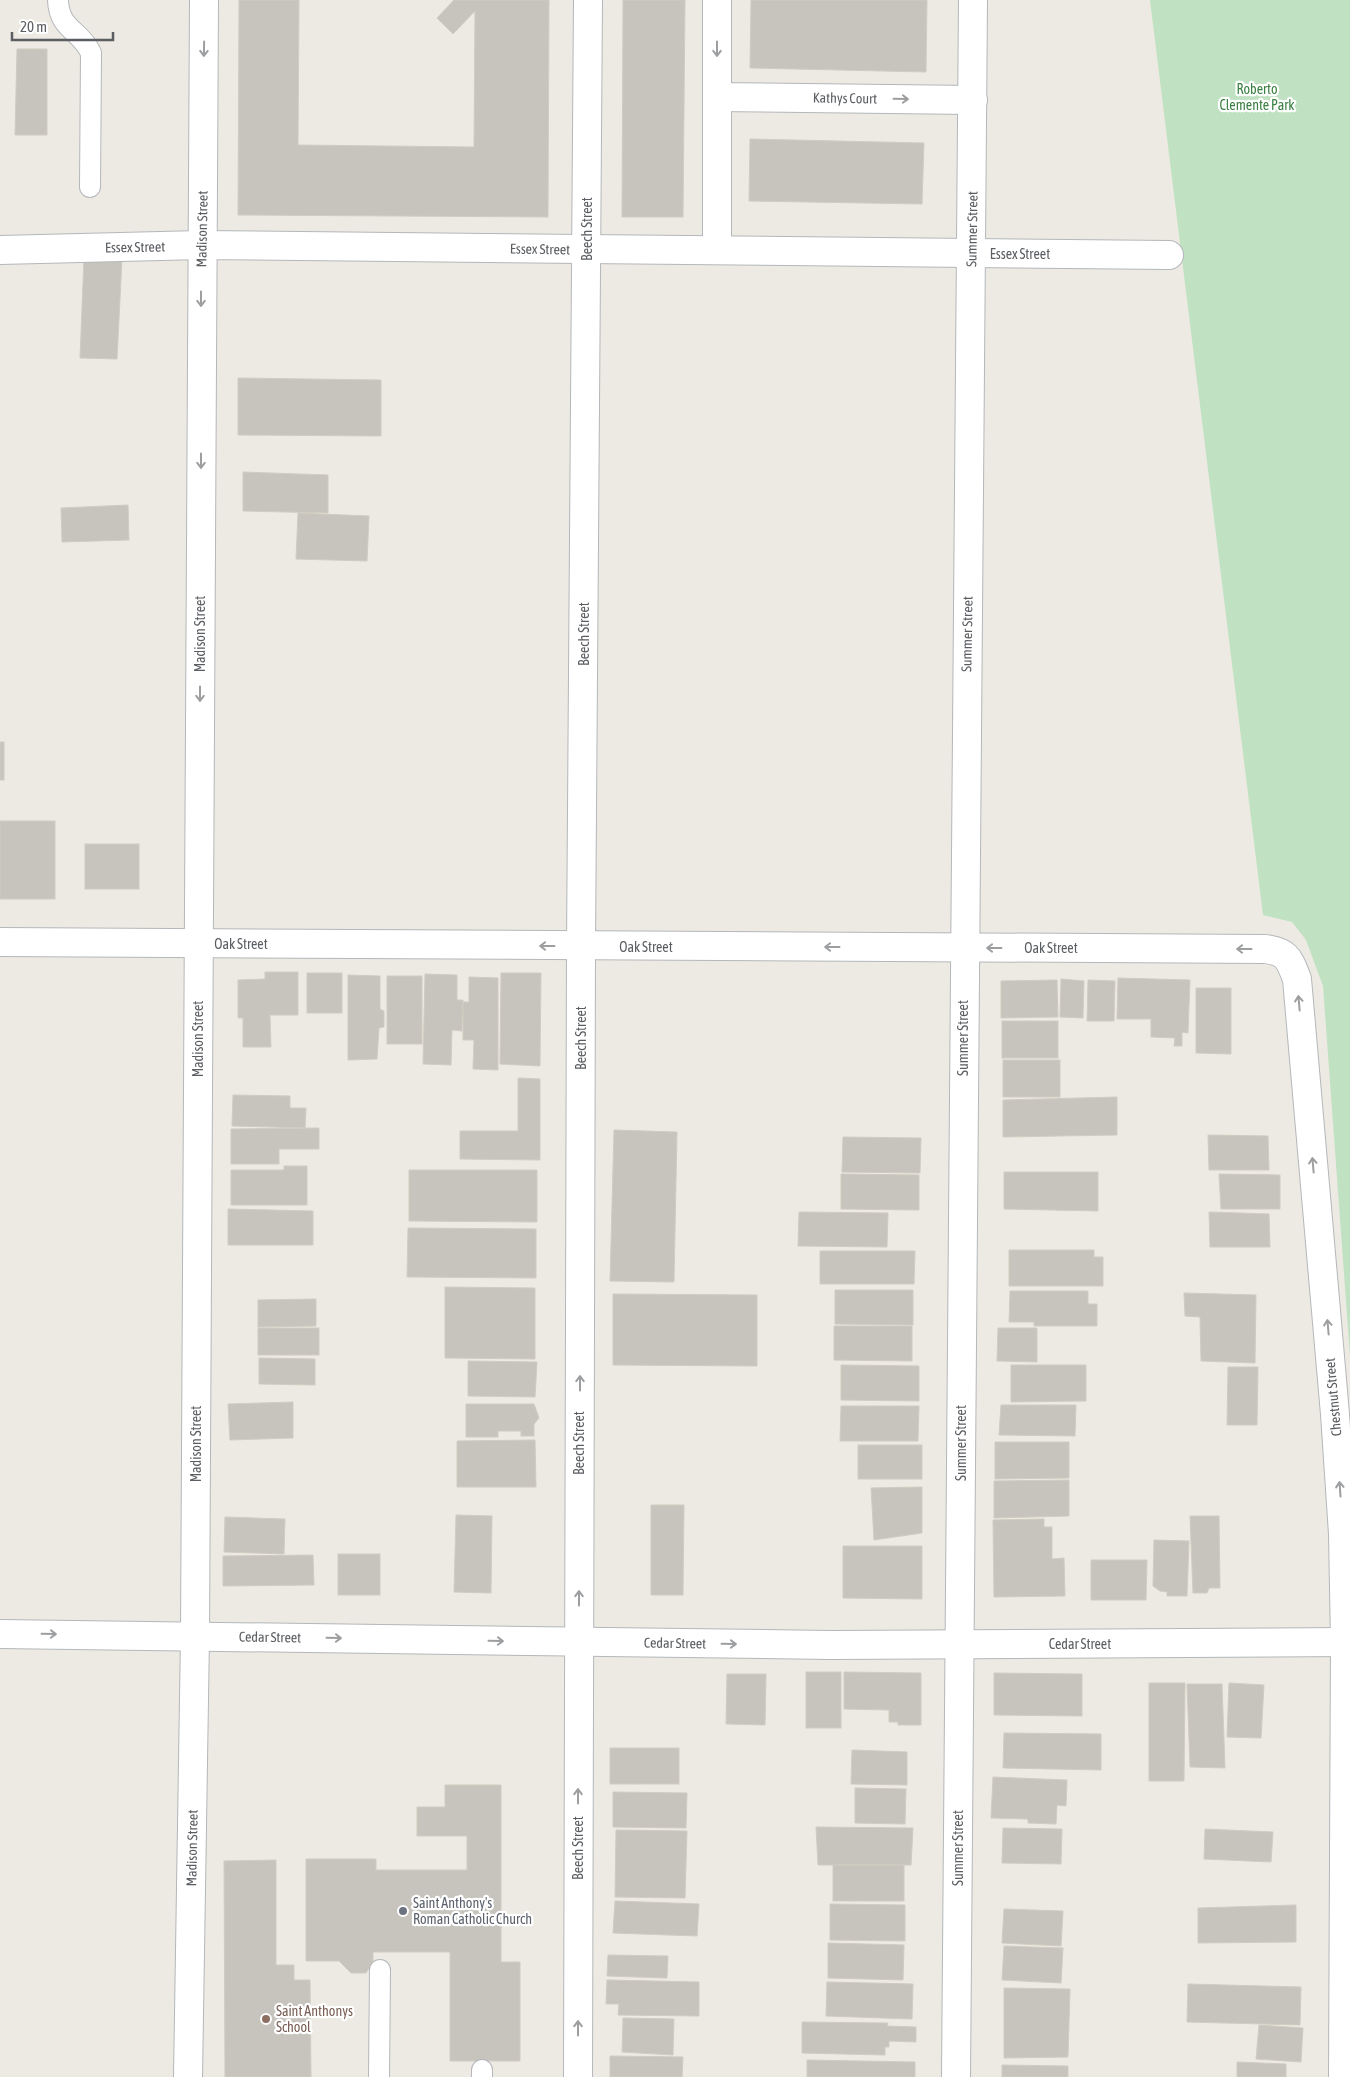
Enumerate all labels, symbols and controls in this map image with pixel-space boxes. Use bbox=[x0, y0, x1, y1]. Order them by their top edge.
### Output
scale bar bbox=[12, 10, 114, 42]
text: 20 m bbox=[20, 18, 47, 35]
one-way arrow bbox=[199, 40, 209, 56]
one-way arrow bbox=[712, 40, 722, 57]
park label: Roberto Clemente Park bbox=[1220, 81, 1295, 113]
street label: Kathys Court bbox=[813, 89, 877, 107]
one-way arrow bbox=[892, 94, 909, 104]
street label: Madison Street bbox=[193, 191, 211, 267]
street label: Summer Street bbox=[963, 191, 981, 267]
street label: Beech Street bbox=[579, 197, 595, 261]
street label: Essex Street bbox=[105, 238, 165, 256]
street label: Essex Street bbox=[510, 240, 570, 258]
street label: Essex Street bbox=[990, 246, 1050, 262]
one-way arrow bbox=[196, 290, 206, 306]
one-way arrow bbox=[196, 452, 206, 469]
street label: Madison Street bbox=[192, 596, 208, 672]
street label: Summer Street bbox=[958, 596, 976, 672]
street label: Beech Street bbox=[576, 602, 592, 666]
one-way arrow bbox=[195, 685, 205, 701]
street label: Oak Street bbox=[214, 936, 268, 952]
street label: Oak Street bbox=[619, 939, 673, 955]
street label: Oak Street bbox=[1024, 940, 1078, 956]
one-way arrow bbox=[539, 941, 555, 951]
one-way arrow bbox=[824, 942, 840, 952]
one-way arrow bbox=[986, 943, 1002, 953]
one-way arrow bbox=[1236, 944, 1252, 954]
one-way arrow bbox=[1294, 995, 1304, 1011]
street label: Summer Street bbox=[955, 1000, 971, 1076]
street label: Madison Street bbox=[190, 1001, 206, 1077]
street label: Beech Street bbox=[573, 1006, 589, 1070]
one-way arrow bbox=[1309, 1157, 1318, 1173]
one-way arrow bbox=[1323, 1319, 1332, 1335]
street label: Chestnut Street bbox=[1322, 1357, 1344, 1437]
one-way arrow bbox=[575, 1376, 585, 1392]
street label: Summer Street bbox=[953, 1405, 969, 1481]
street label: Madison Street bbox=[188, 1406, 204, 1482]
street label: Beech Street bbox=[571, 1411, 587, 1475]
one-way arrow bbox=[1336, 1481, 1345, 1497]
one-way arrow bbox=[574, 1591, 584, 1607]
street label: Cedar Street bbox=[239, 1628, 301, 1646]
one-way arrow bbox=[40, 1629, 56, 1639]
one-way arrow bbox=[325, 1633, 341, 1643]
street label: Cedar Street bbox=[644, 1634, 706, 1652]
one-way arrow bbox=[488, 1636, 504, 1645]
street label: Cedar Street bbox=[1049, 1636, 1111, 1652]
one-way arrow bbox=[720, 1639, 736, 1649]
one-way arrow bbox=[573, 1788, 583, 1804]
street label: Madison Street bbox=[183, 1810, 201, 1886]
street label: Summer Street bbox=[950, 1810, 966, 1886]
street label: Beech Street bbox=[570, 1816, 586, 1880]
place label: Saint Anthony's Roman Catholic Church bbox=[413, 1895, 532, 1927]
marker: Saint Anthony's Roman Catholic Church bbox=[397, 1905, 409, 1917]
place label: Saint Anthonys School bbox=[276, 2003, 353, 2035]
marker: Saint Anthonys School bbox=[260, 2013, 272, 2025]
one-way arrow bbox=[573, 2021, 583, 2037]

